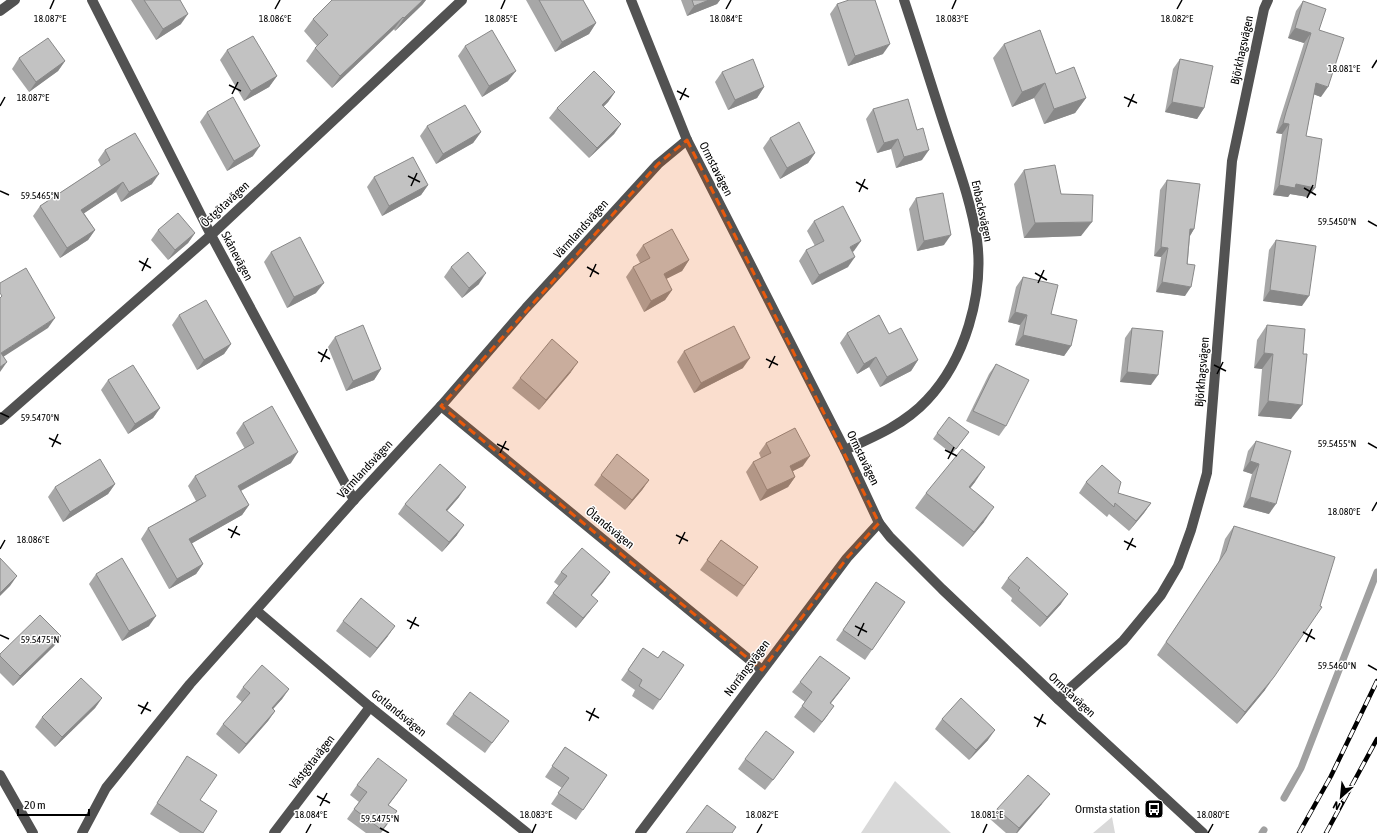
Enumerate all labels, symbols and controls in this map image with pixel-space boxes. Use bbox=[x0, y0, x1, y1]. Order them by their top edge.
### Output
text: 18.087°E bbox=[34, 13, 67, 24]
text: 18.086°E bbox=[259, 13, 292, 24]
text: 18.085°E bbox=[485, 13, 518, 24]
text: 18.084°E bbox=[710, 13, 743, 24]
text: 18.083°E bbox=[936, 13, 969, 24]
text: 18.082°E bbox=[1161, 13, 1194, 24]
street label: Björkhagsvägen bbox=[1228, 14, 1256, 86]
text: 18.081°E bbox=[1328, 63, 1361, 74]
text: 18.087°E bbox=[17, 92, 50, 103]
street label: Ormstavägen bbox=[696, 140, 736, 198]
street label: Östgötavägen bbox=[198, 178, 252, 230]
street label: Enbacksvägen bbox=[969, 179, 995, 243]
text: 59.5465°N bbox=[21, 190, 59, 201]
street label: Värmlandsvägen bbox=[551, 197, 611, 261]
text: 59.5450°N bbox=[1318, 216, 1356, 227]
street label: Skånevägen bbox=[218, 229, 256, 283]
street label: Björkhagsvägen bbox=[1192, 336, 1212, 408]
text: 59.5470°N bbox=[21, 412, 59, 423]
street label: Ormstavägen bbox=[844, 428, 882, 488]
street label: Värmlandsvägen bbox=[335, 437, 395, 501]
text: 59.5455°N bbox=[1318, 438, 1356, 449]
street label: Ölandsvägen bbox=[583, 504, 637, 552]
text: 18.080°E bbox=[1328, 506, 1361, 517]
text: 18.086°E bbox=[17, 534, 50, 545]
text: 59.5475°N bbox=[21, 634, 59, 645]
street label: Norrängsvägen bbox=[721, 637, 773, 699]
text: 59.5460°N bbox=[1318, 660, 1356, 671]
street label: Ormstavägen bbox=[1046, 670, 1098, 720]
street label: Gotlandsvägen bbox=[369, 687, 429, 739]
street label: Västgötavägen bbox=[286, 732, 338, 792]
north arrow bbox=[1321, 777, 1361, 817]
scale bar bbox=[18, 791, 89, 817]
text: 20 m bbox=[24, 798, 46, 812]
bus stop icon: Ormsta station bbox=[1143, 798, 1165, 820]
text: N bbox=[1331, 799, 1342, 813]
place label: Ormsta station bbox=[1075, 802, 1140, 816]
text: 18.084°E bbox=[295, 809, 328, 820]
text: 18.083°E bbox=[520, 809, 553, 820]
text: 18.082°E bbox=[746, 809, 779, 820]
text: 18.081°E bbox=[971, 809, 1004, 820]
text: 18.080°E bbox=[1197, 809, 1230, 820]
text: 59.5475°N bbox=[361, 813, 399, 824]

